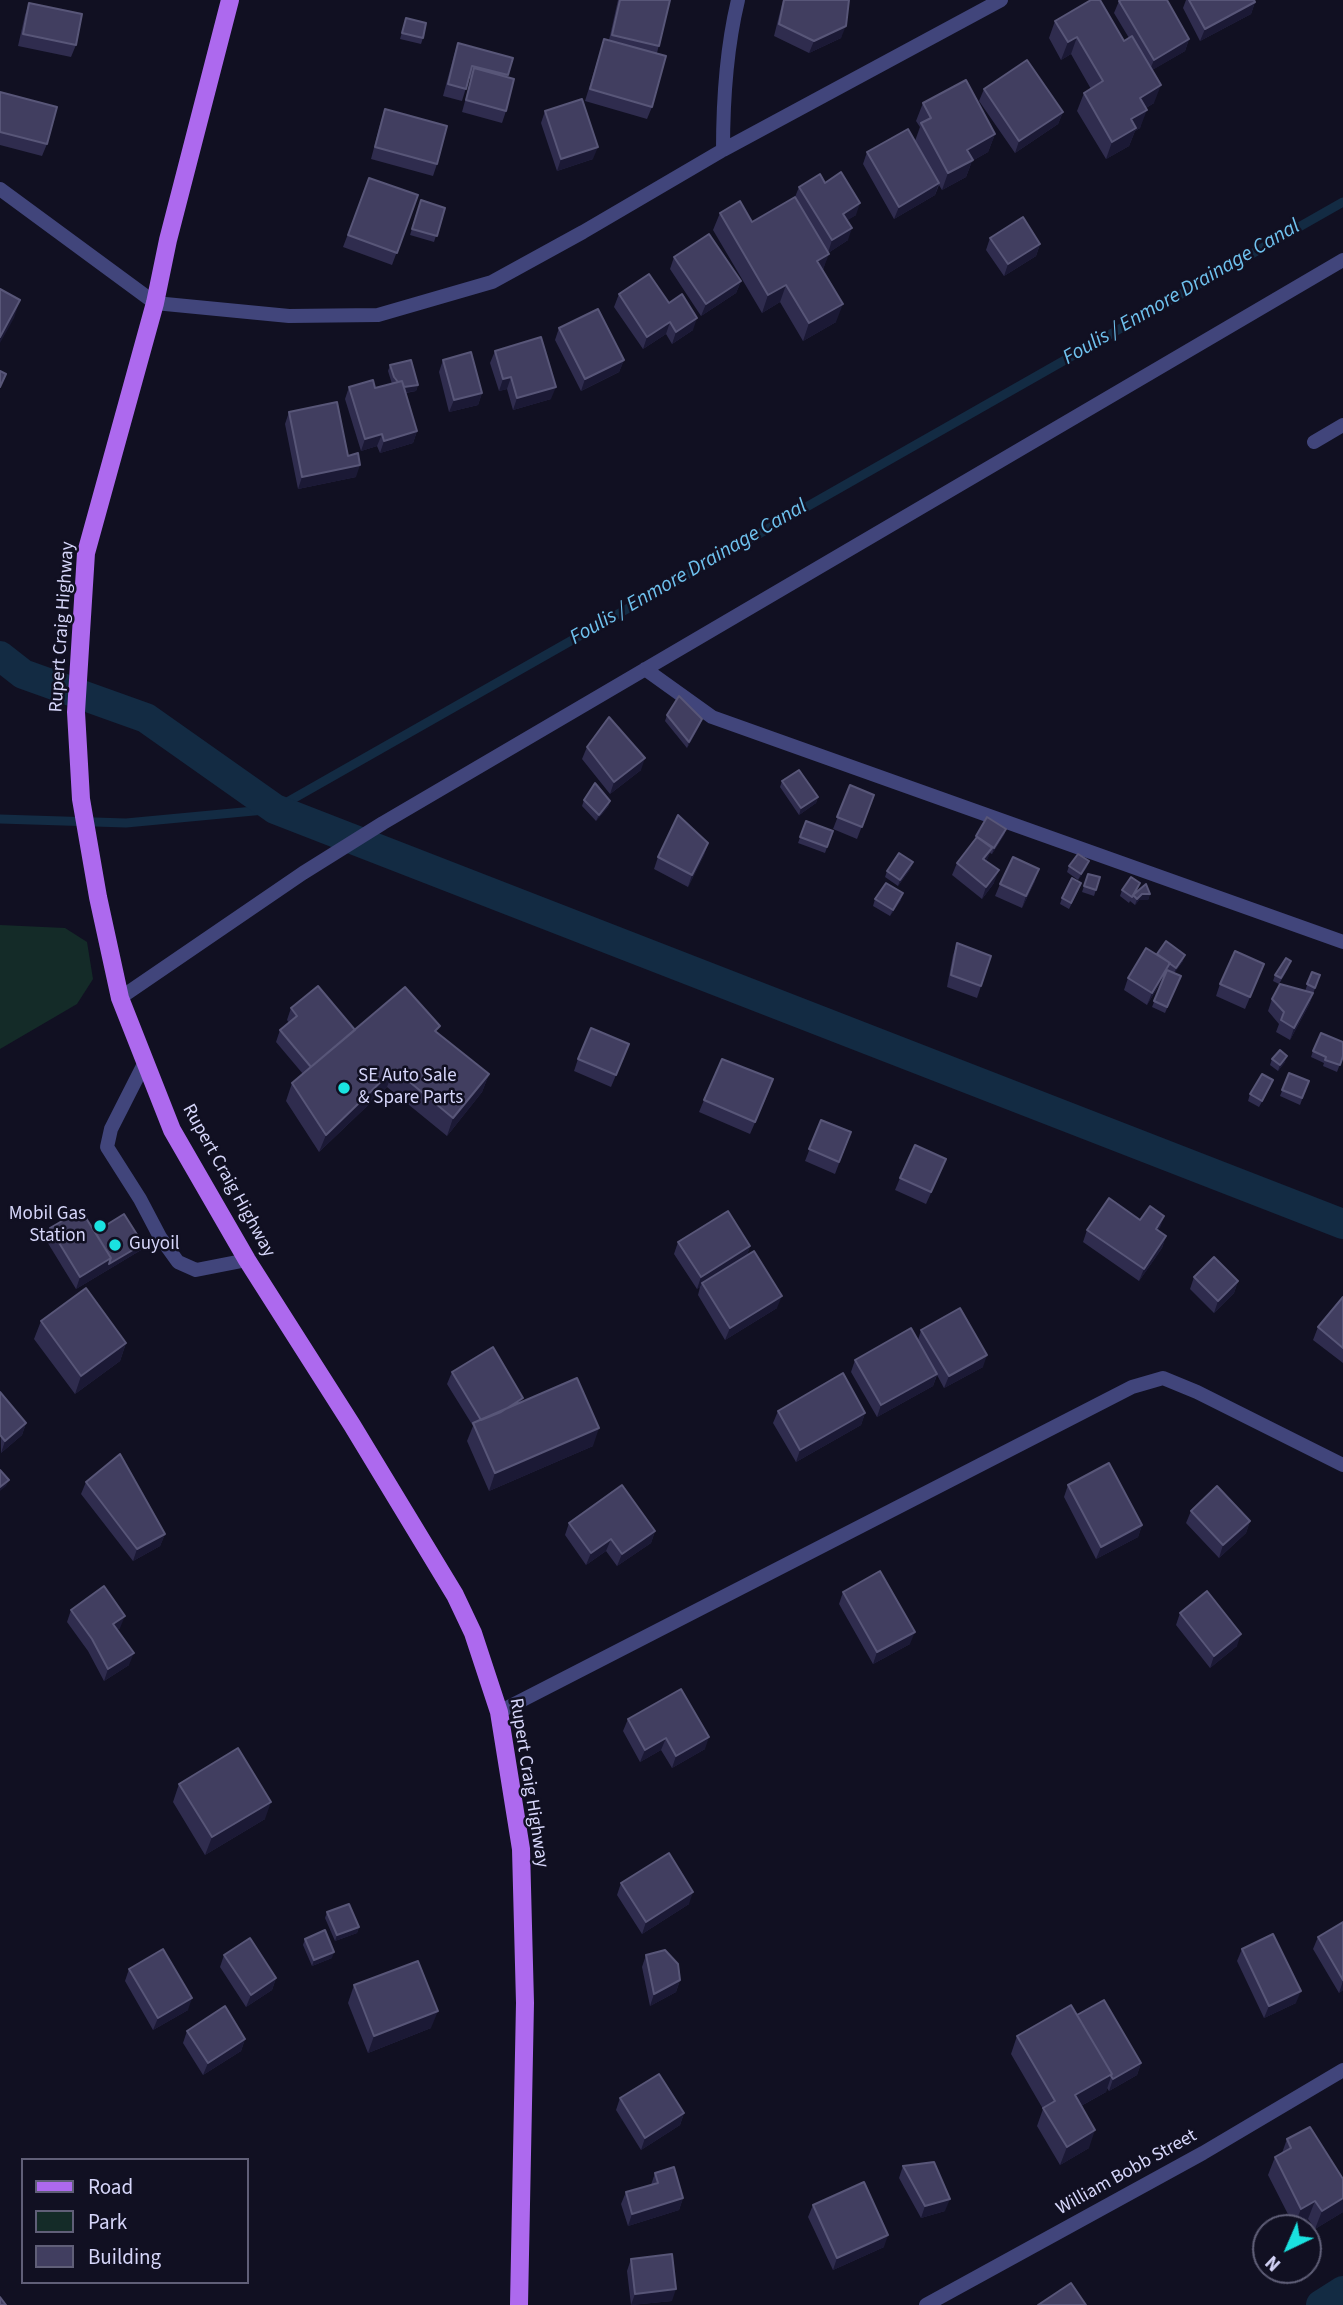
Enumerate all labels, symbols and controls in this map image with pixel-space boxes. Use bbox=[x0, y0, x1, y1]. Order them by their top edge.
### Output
water label: Foulis / Enmore Drainage Canal bbox=[1059, 215, 1305, 371]
water label: Foulis / Enmore Drainage Canal bbox=[566, 495, 812, 651]
street label: Rupert Craig Highway bbox=[46, 541, 80, 713]
place label: SE Auto Sale & Spare Parts bbox=[358, 1066, 463, 1110]
marker: SE Auto Sale & Spare Parts bbox=[336, 1080, 352, 1096]
street label: Rupert Craig Highway bbox=[176, 1100, 280, 1262]
place label: Mobil Gas Station bbox=[9, 1204, 86, 1248]
marker: Mobil Gas Station bbox=[92, 1218, 108, 1234]
place label: Guyoil bbox=[129, 1234, 180, 1256]
marker: Guyoil bbox=[107, 1237, 123, 1253]
street label: Rupert Craig Highway bbox=[503, 1697, 553, 1869]
street label: William Bobb Street bbox=[1053, 2125, 1201, 2221]
legend bbox=[21, 2158, 248, 2284]
text: Road bbox=[88, 2172, 133, 2202]
text: Park bbox=[88, 2207, 127, 2237]
north arrow bbox=[1252, 2214, 1322, 2284]
text: Building bbox=[88, 2242, 161, 2272]
text: N bbox=[1260, 2249, 1287, 2277]

